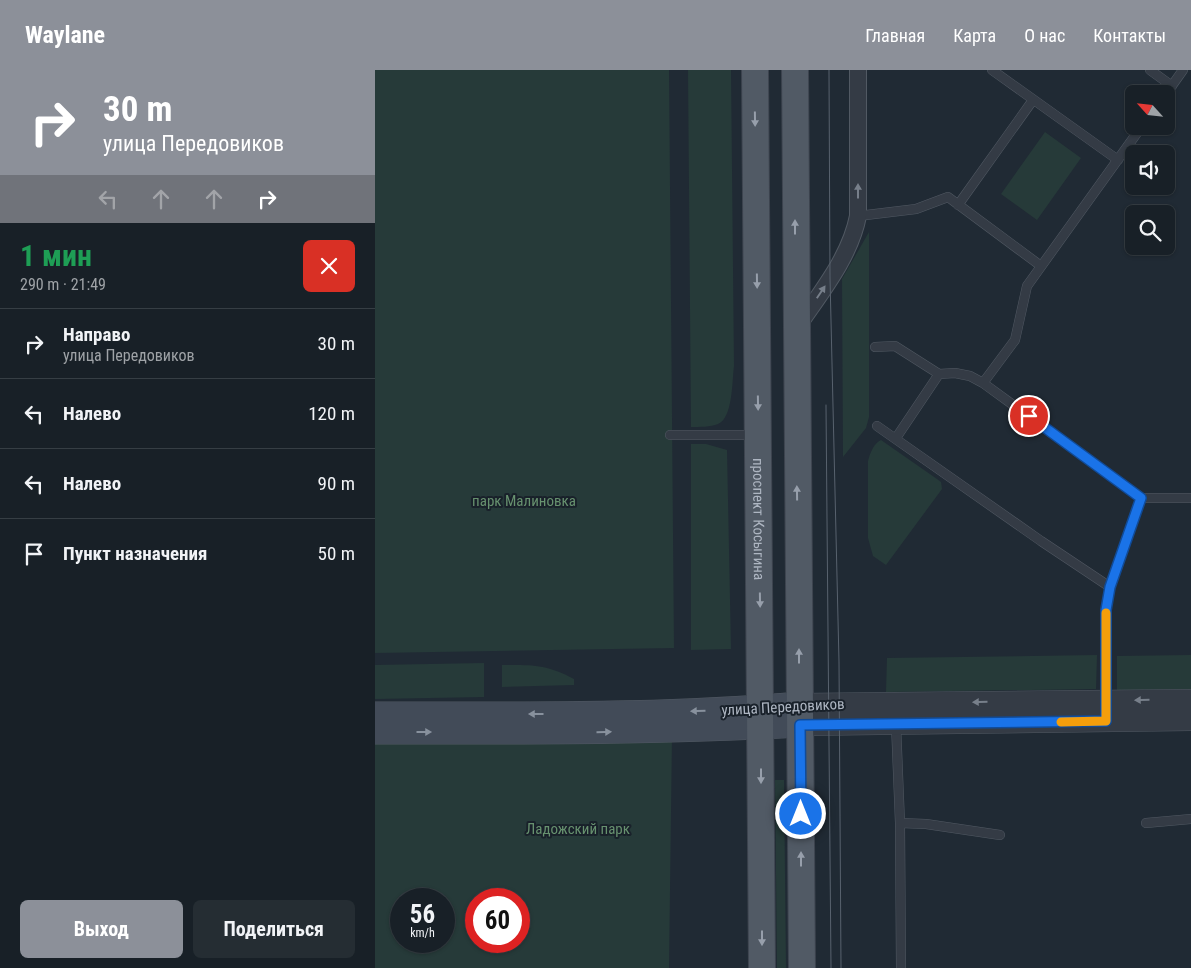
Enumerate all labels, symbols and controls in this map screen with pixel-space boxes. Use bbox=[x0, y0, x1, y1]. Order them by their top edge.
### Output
text: Waylane bbox=[25, 21, 105, 49]
text: Главная bbox=[865, 25, 925, 46]
text: Карта bbox=[953, 25, 996, 46]
text: О нас bbox=[1024, 25, 1065, 46]
text: Контакты bbox=[1093, 25, 1166, 46]
north arrow bbox=[1125, 85, 1175, 135]
map controls bbox=[1125, 85, 1175, 255]
text: 30 m bbox=[103, 89, 172, 130]
icon: right bbox=[20, 90, 85, 155]
one-way arrow bbox=[751, 111, 759, 127]
text: улица Передовиков bbox=[103, 131, 284, 156]
button: sound bbox=[1125, 145, 1175, 195]
one-way arrow bbox=[854, 183, 862, 199]
icon: left bbox=[94, 185, 122, 213]
icon: ahead bbox=[147, 185, 175, 213]
icon: ahead bbox=[200, 185, 228, 213]
icon: right bbox=[253, 185, 281, 213]
button: search bbox=[1125, 205, 1175, 255]
one-way arrow bbox=[791, 219, 799, 235]
text: 1 мин bbox=[20, 238, 92, 273]
button: close bbox=[303, 240, 355, 292]
one-way arrow bbox=[753, 273, 761, 289]
text: 290 m · 21:49 bbox=[20, 275, 106, 294]
one-way arrow bbox=[816, 286, 826, 299]
text: Направо bbox=[63, 323, 130, 346]
icon: right bbox=[20, 330, 48, 358]
text: 30 m bbox=[318, 332, 355, 355]
text: улица Передовиков bbox=[63, 346, 195, 365]
one-way arrow bbox=[754, 395, 762, 411]
pin bbox=[1008, 395, 1050, 437]
icon: left bbox=[20, 400, 48, 428]
text: Налево bbox=[63, 402, 121, 425]
text: 120 m bbox=[308, 402, 355, 425]
icon: arrive bbox=[1015, 402, 1043, 430]
street label: проспект Косыгина bbox=[749, 458, 768, 580]
icon: left bbox=[20, 470, 48, 498]
text: Налево bbox=[63, 472, 121, 495]
text: 90 m bbox=[318, 472, 355, 495]
one-way arrow bbox=[793, 485, 801, 501]
park label: парк Малиновка bbox=[472, 492, 576, 510]
icon: arrive bbox=[20, 540, 48, 568]
text: Пункт назначения bbox=[63, 542, 207, 565]
text: 50 m bbox=[318, 542, 355, 565]
one-way arrow bbox=[756, 593, 764, 609]
one-way arrow bbox=[795, 647, 803, 663]
street label: улица Передовиков bbox=[721, 695, 845, 719]
one-way arrow bbox=[1134, 696, 1150, 704]
one-way arrow bbox=[972, 698, 988, 706]
one-way arrow bbox=[690, 707, 706, 715]
one-way arrow bbox=[528, 710, 544, 718]
one-way arrow bbox=[596, 727, 612, 735]
one-way arrow bbox=[416, 728, 432, 736]
one-way arrow bbox=[757, 768, 765, 784]
position arrow bbox=[774, 787, 826, 839]
park label: Ладожский парк bbox=[526, 820, 630, 838]
one-way arrow bbox=[797, 851, 805, 867]
speed limit sign: 60 bbox=[465, 888, 530, 953]
button: Выход bbox=[20, 900, 183, 958]
button: Поделиться bbox=[193, 900, 355, 958]
text: 56 bbox=[410, 900, 435, 929]
text: km/h bbox=[410, 926, 435, 940]
one-way arrow bbox=[758, 931, 766, 947]

